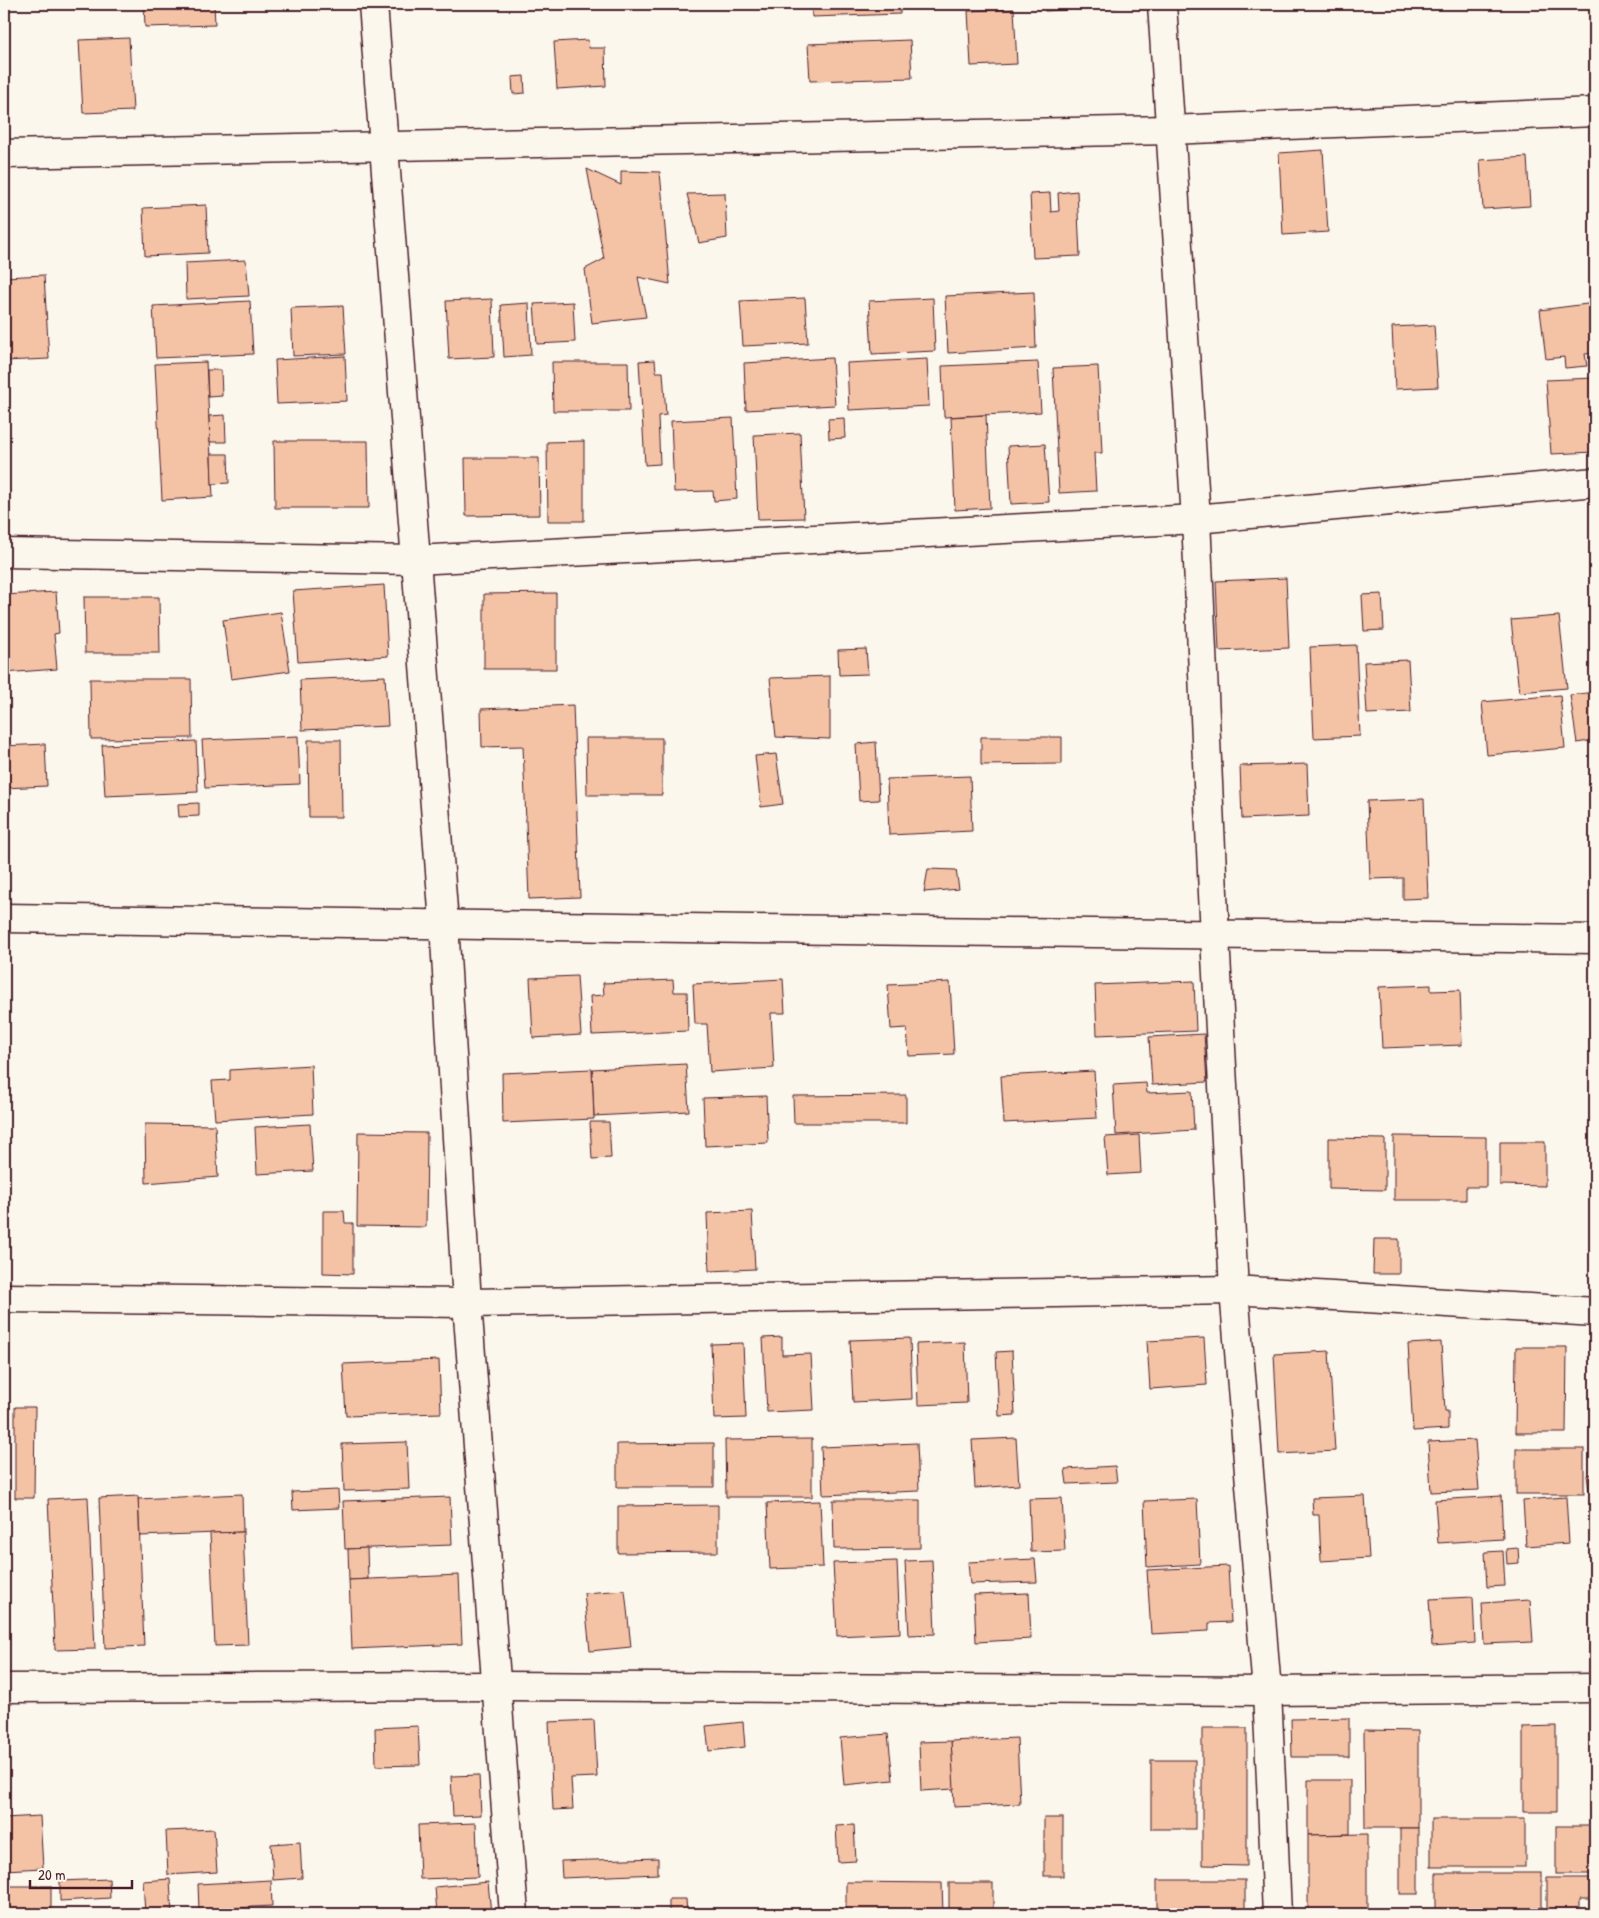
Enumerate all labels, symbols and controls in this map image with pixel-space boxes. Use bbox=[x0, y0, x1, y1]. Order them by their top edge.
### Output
scale bar bbox=[30, 1858, 132, 1890]
text: 20 m bbox=[38, 1864, 65, 1885]

